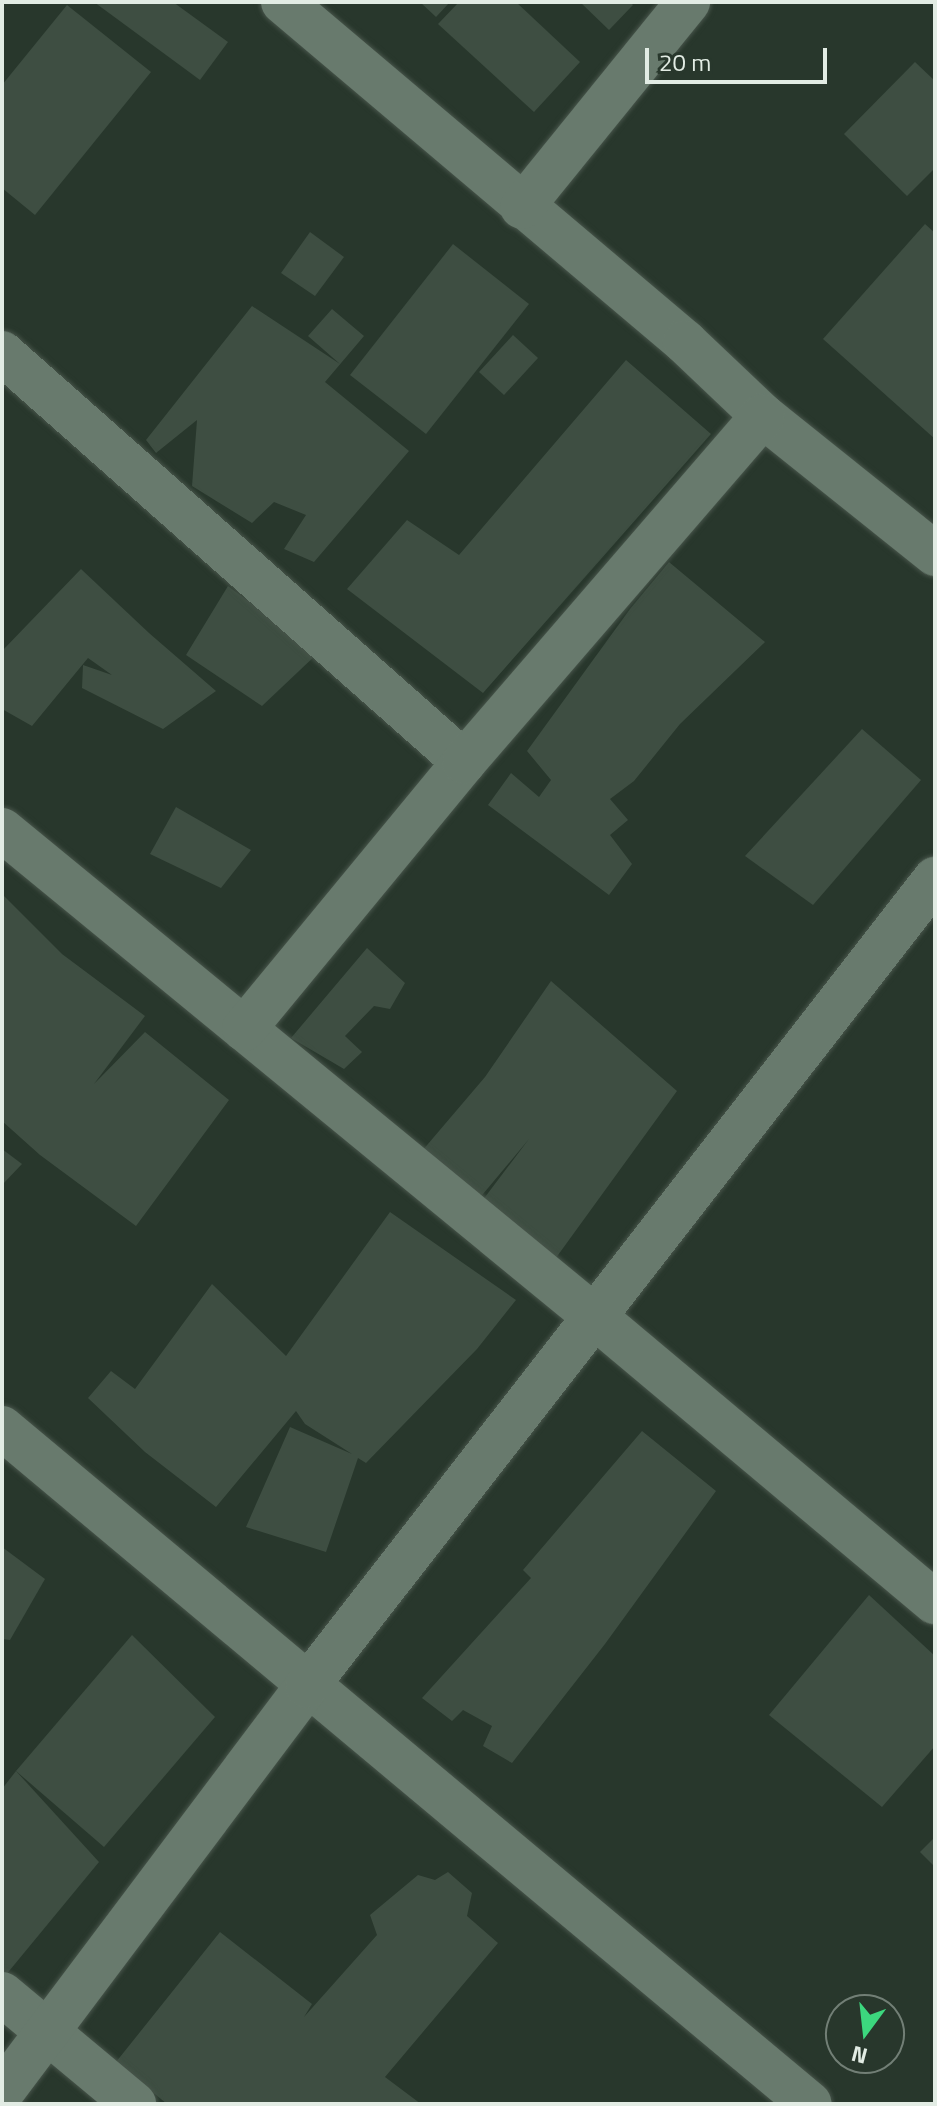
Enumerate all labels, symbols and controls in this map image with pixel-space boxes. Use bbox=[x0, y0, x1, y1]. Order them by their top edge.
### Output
scale bar bbox=[649, 32, 831, 82]
text: 20 m bbox=[659, 44, 711, 80]
north arrow bbox=[825, 1994, 905, 2074]
text: N bbox=[848, 2037, 871, 2074]

